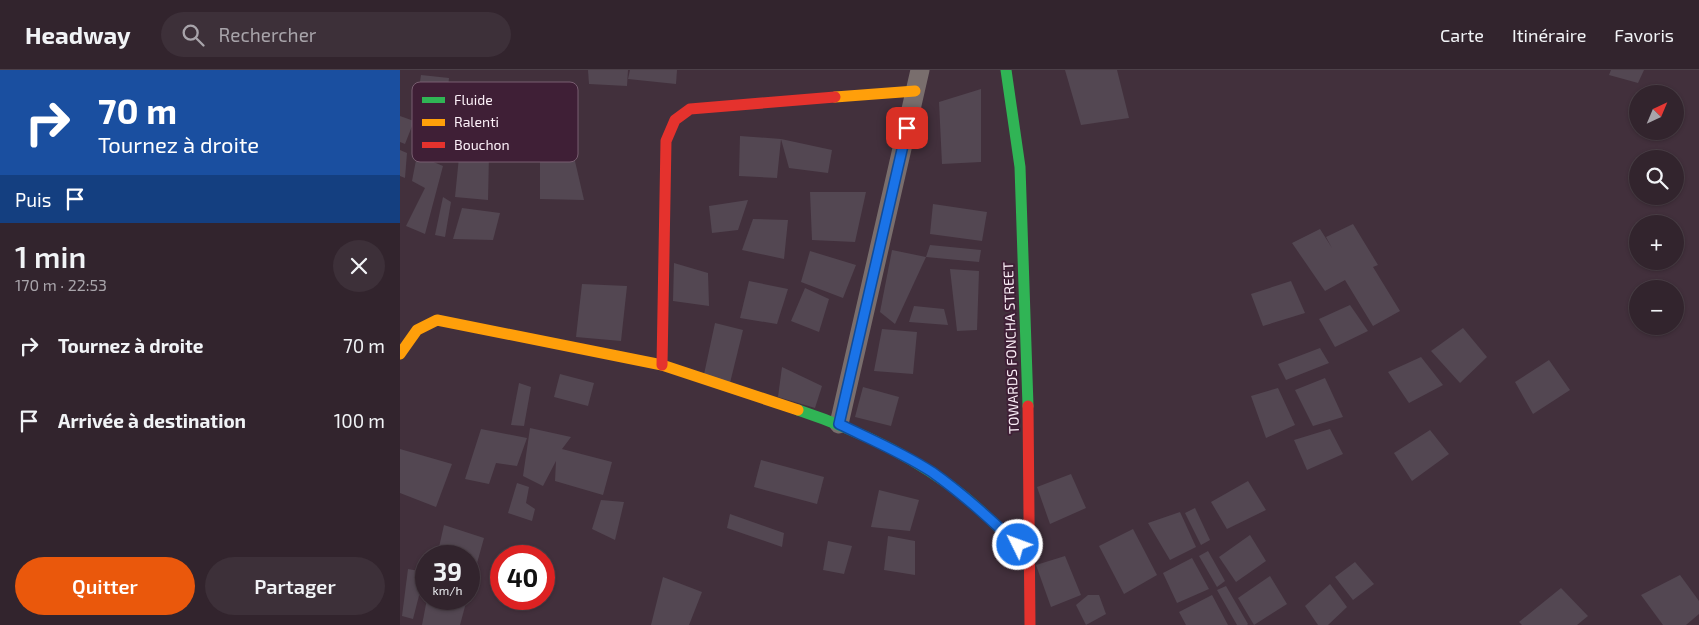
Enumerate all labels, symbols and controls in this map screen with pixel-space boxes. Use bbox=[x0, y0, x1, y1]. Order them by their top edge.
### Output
search box bbox=[161, 12, 511, 57]
text: Headway bbox=[25, 20, 131, 49]
icon: search bbox=[179, 21, 207, 49]
text: Rechercher bbox=[219, 23, 317, 46]
text: Carte bbox=[1440, 24, 1484, 46]
text: Itinéraire bbox=[1512, 24, 1586, 46]
text: Favoris bbox=[1614, 24, 1674, 46]
legend bbox=[412, 82, 578, 162]
north arrow bbox=[1629, 85, 1684, 140]
map controls bbox=[1629, 85, 1684, 335]
text: 70 m bbox=[98, 89, 177, 131]
icon: right bbox=[15, 90, 80, 155]
text: Fluide bbox=[454, 91, 493, 108]
pin bbox=[886, 107, 928, 149]
text: Ralenti bbox=[454, 113, 499, 130]
icon: arrive bbox=[893, 114, 921, 142]
text: Tournez à droite bbox=[98, 131, 259, 157]
text: Bouchon bbox=[454, 136, 510, 153]
button: search bbox=[1629, 150, 1684, 205]
icon: arrive bbox=[61, 185, 89, 213]
text: Puis bbox=[15, 188, 51, 211]
button: + bbox=[1629, 215, 1684, 270]
text: 1 min bbox=[15, 238, 86, 274]
button: close bbox=[333, 240, 385, 292]
street label: TOWARDS FONCHA STREET bbox=[999, 262, 1022, 434]
text: 170 m · 22:53 bbox=[15, 275, 107, 294]
button: − bbox=[1629, 280, 1684, 335]
icon: right bbox=[15, 332, 43, 360]
text: Tournez à droite bbox=[58, 334, 204, 357]
text: 70 m bbox=[343, 334, 385, 357]
icon: arrive bbox=[15, 407, 43, 435]
text: Arrivée à destination bbox=[58, 409, 246, 432]
text: 100 m bbox=[334, 409, 385, 432]
position arrow bbox=[991, 518, 1043, 570]
speed limit sign: 40 bbox=[490, 545, 555, 610]
text: 39 bbox=[433, 556, 462, 586]
button: Quitter bbox=[15, 557, 195, 615]
button: Partager bbox=[205, 557, 385, 615]
text: km/h bbox=[433, 583, 462, 597]

